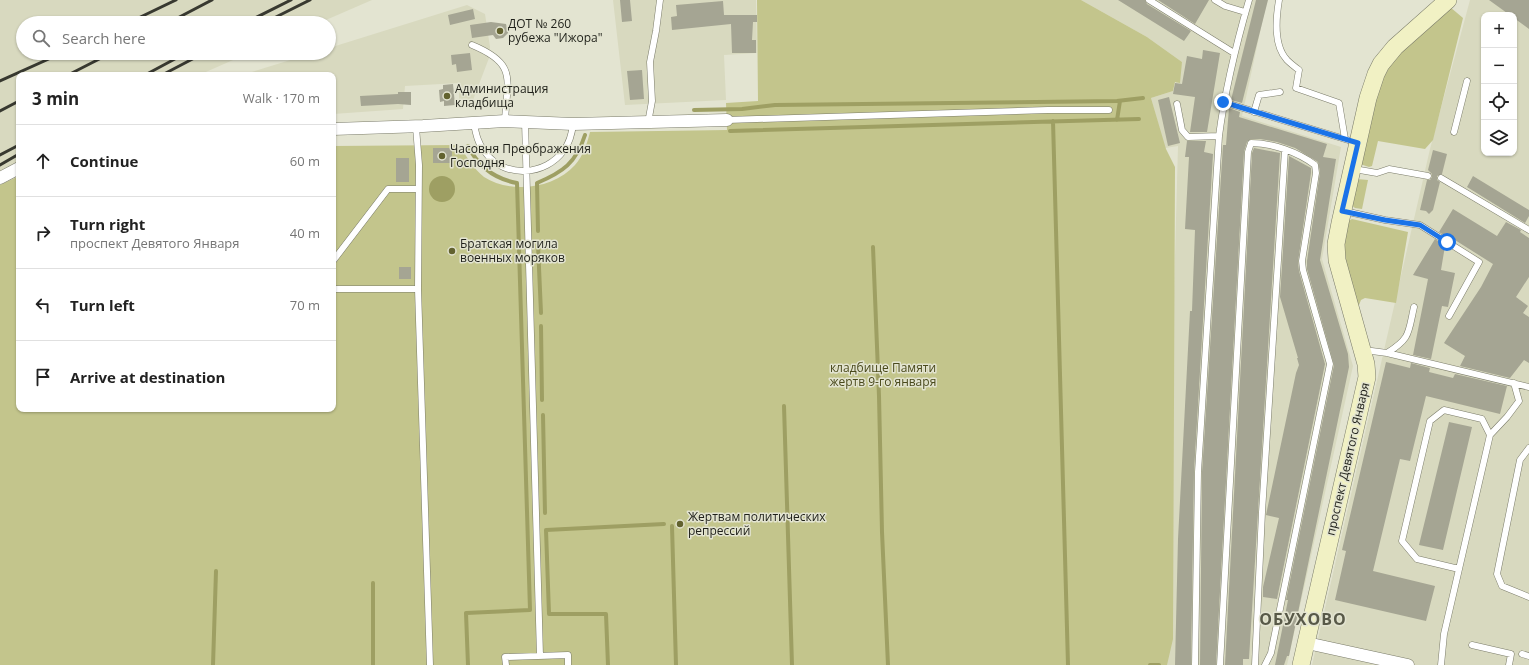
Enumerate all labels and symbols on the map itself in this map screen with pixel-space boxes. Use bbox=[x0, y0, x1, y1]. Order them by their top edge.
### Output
place label: ДОТ № 260 рубежа "Ижора" bbox=[508, 15, 603, 46]
marker: ДОТ № 260 рубежа "Ижора" bbox=[495, 26, 505, 36]
place label: Администрация кладбища bbox=[455, 80, 548, 111]
marker: Администрация кладбища bbox=[442, 91, 452, 101]
route end bbox=[1214, 93, 1232, 111]
place label: Часовня Преображения Господня bbox=[450, 140, 591, 171]
marker: Часовня Преображения Господня bbox=[437, 151, 447, 161]
route start bbox=[1438, 233, 1456, 251]
place label: Братская могила военных моряков bbox=[460, 235, 565, 266]
marker: Братская могила военных моряков bbox=[447, 246, 457, 256]
park label: кладбище Памяти жертв 9-го января bbox=[830, 359, 936, 390]
street label: проспект Девятого Января bbox=[1322, 381, 1373, 537]
place label: Жертвам политических репрессий bbox=[688, 508, 826, 539]
marker: Жертвам политических репрессий bbox=[675, 519, 685, 529]
district label: ОБУХОВО bbox=[1259, 608, 1347, 630]

